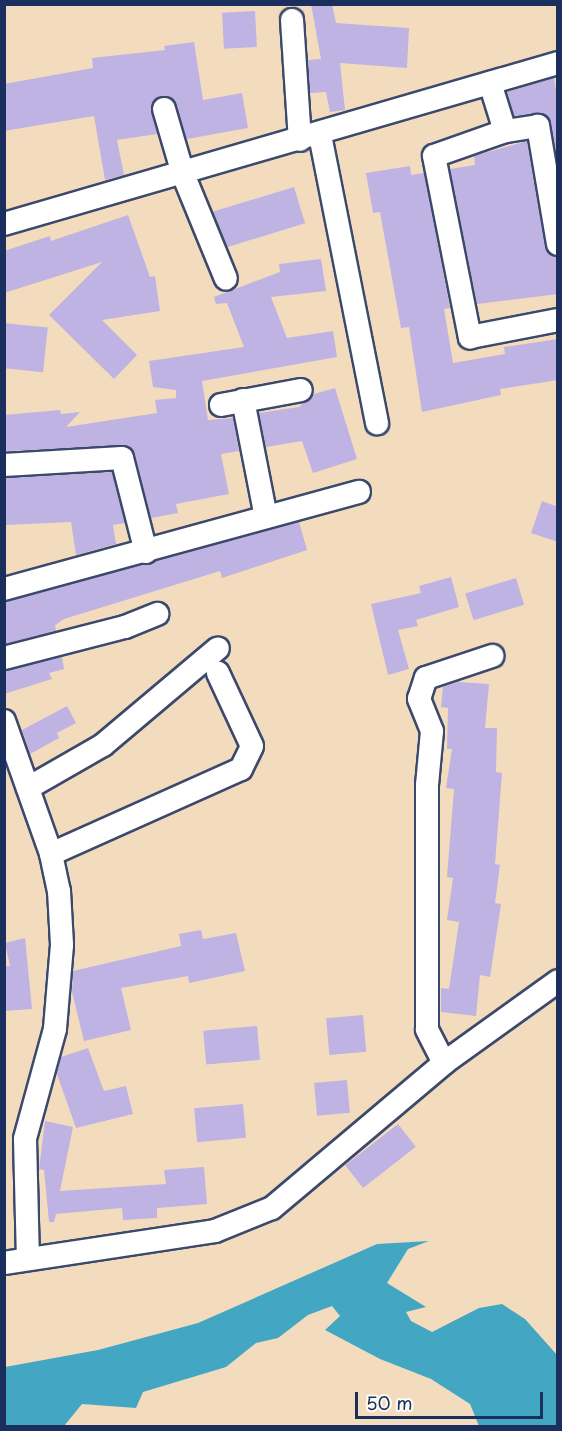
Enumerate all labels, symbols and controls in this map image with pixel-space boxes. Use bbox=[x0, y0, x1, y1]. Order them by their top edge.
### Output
scale bar bbox=[358, 1380, 546, 1418]
text: 50 m bbox=[366, 1389, 413, 1416]

